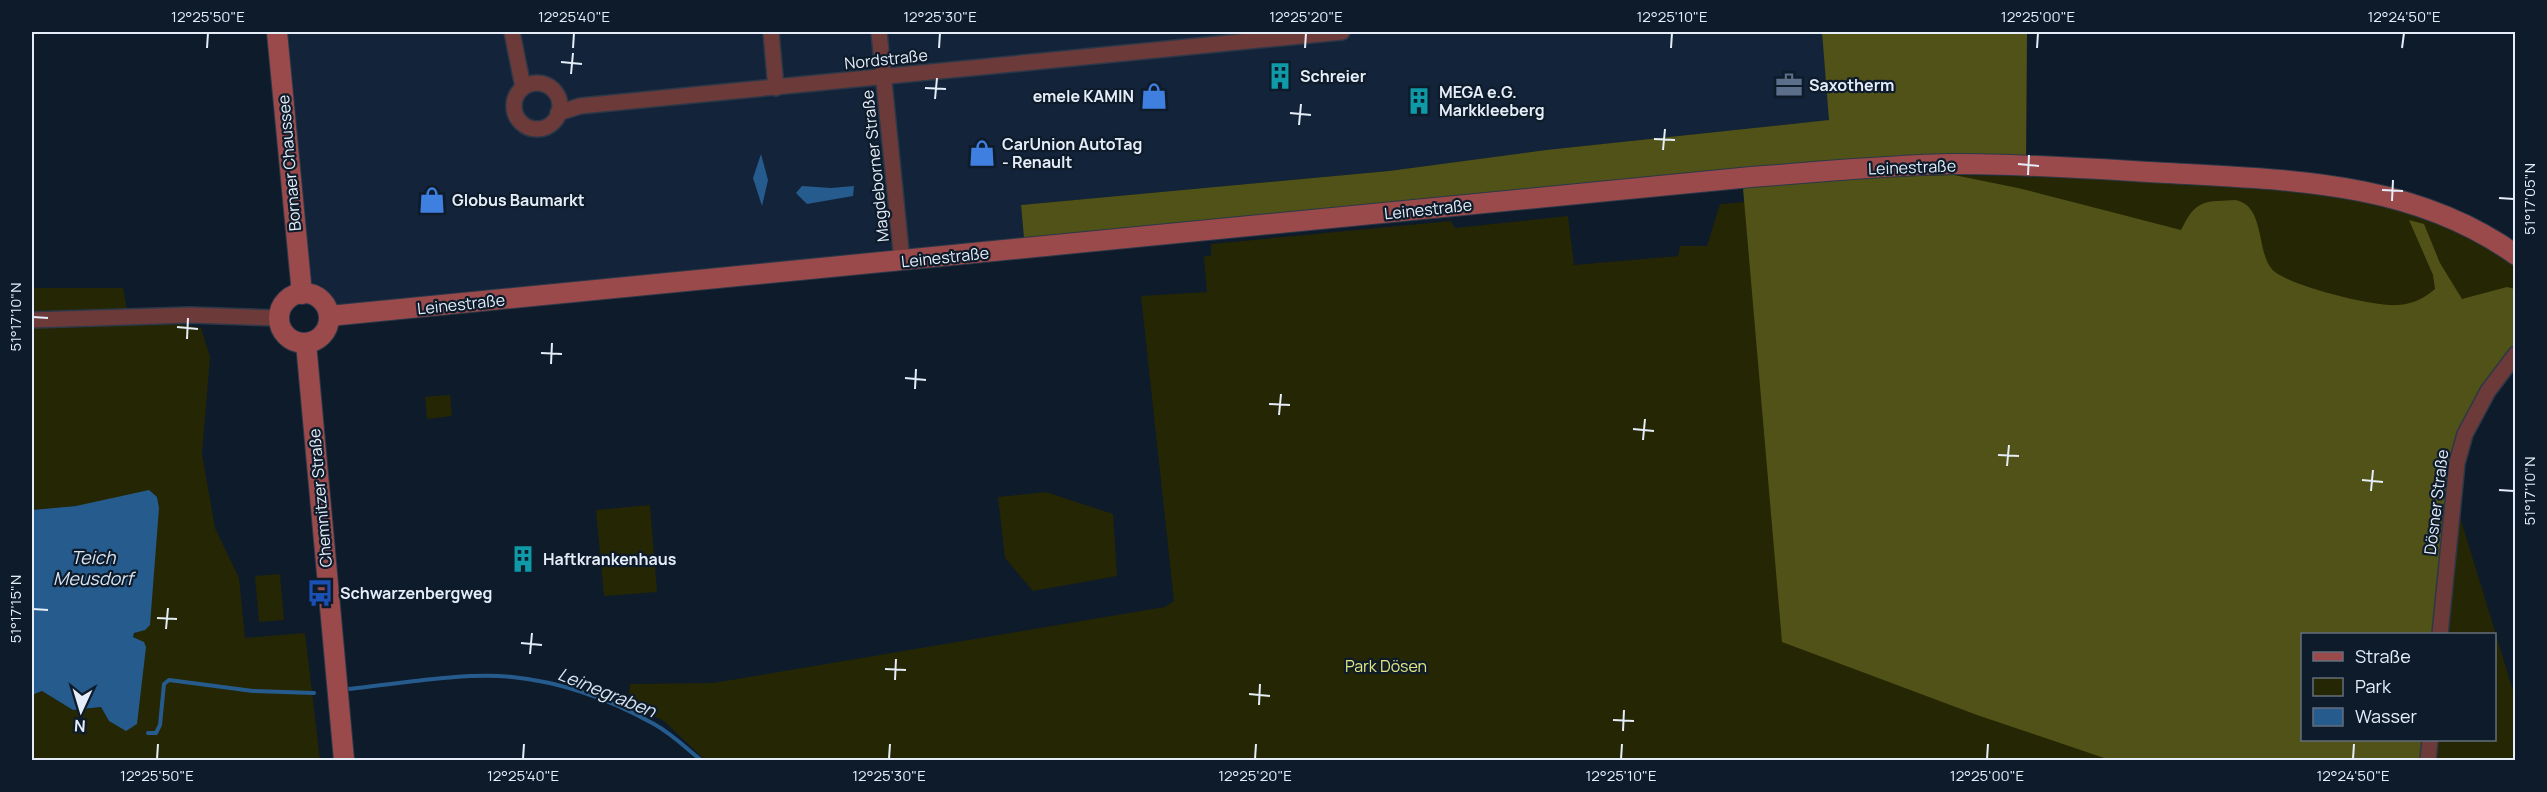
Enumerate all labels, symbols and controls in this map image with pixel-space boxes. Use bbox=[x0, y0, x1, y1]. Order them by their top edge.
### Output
text: 12°25'50"E bbox=[171, 6, 245, 27]
text: 12°25'40"E bbox=[538, 6, 610, 27]
text: 12°25'30"E bbox=[903, 6, 977, 27]
text: 12°25'20"E bbox=[1269, 6, 1343, 27]
text: 12°25'10"E bbox=[1637, 6, 1708, 27]
text: 12°25'00"E bbox=[2001, 6, 2075, 27]
text: 12°24'50"E bbox=[2367, 6, 2441, 27]
street label: Nordstraße bbox=[843, 44, 929, 74]
building icon: Schreier bbox=[1265, 61, 1295, 91]
place label: Schreier bbox=[1300, 65, 1366, 87]
office icon: Saxotherm bbox=[1774, 70, 1804, 100]
place label: Saxotherm bbox=[1809, 74, 1895, 96]
shop icon: emele KAMIN bbox=[1139, 81, 1169, 111]
place label: MEGA e.G. Markkleeberg bbox=[1439, 81, 1545, 121]
place label: emele KAMIN bbox=[1033, 85, 1134, 107]
building icon: MEGA e.G. Markkleeberg bbox=[1404, 86, 1434, 116]
street label: Magdeborner Straße bbox=[856, 89, 894, 243]
street label: Bornaer Chaussee bbox=[272, 94, 306, 232]
place label: CarUnion AutoTag - Renault bbox=[1002, 133, 1142, 173]
shop icon: CarUnion AutoTag - Renault bbox=[967, 138, 997, 168]
street label: Leinestraße bbox=[1868, 154, 1956, 180]
text: 51°17'05"N bbox=[2519, 163, 2540, 235]
shop icon: Globus Baumarkt bbox=[417, 185, 447, 215]
place label: Globus Baumarkt bbox=[452, 189, 585, 211]
street label: Leinestraße bbox=[1383, 193, 1473, 225]
street label: Leinestraße bbox=[900, 241, 990, 273]
text: 51°17'10"N bbox=[5, 283, 26, 352]
street label: Leinestraße bbox=[416, 288, 506, 320]
street label: Chemnitzer Straße bbox=[303, 428, 337, 568]
street label: Dösner Straße bbox=[2419, 448, 2453, 556]
text: 51°17'10"N bbox=[2519, 457, 2540, 526]
building icon: Haftkrankenhaus bbox=[508, 544, 538, 574]
water label: Teich Meusdorf bbox=[53, 545, 137, 590]
place label: Haftkrankenhaus bbox=[543, 548, 677, 570]
text: 51°17'15"N bbox=[5, 575, 26, 643]
bus stop icon: Schwarzenbergweg bbox=[305, 578, 335, 608]
place label: Schwarzenbergweg bbox=[340, 582, 492, 604]
legend bbox=[2301, 633, 2496, 741]
text: Straße bbox=[2355, 644, 2411, 668]
park label: Park Dösen bbox=[1345, 655, 1427, 677]
water label: Leinegraben bbox=[555, 661, 661, 723]
text: Park bbox=[2355, 674, 2392, 698]
north arrow bbox=[51, 681, 111, 741]
text: Wasser bbox=[2355, 704, 2417, 728]
text: N bbox=[73, 715, 86, 737]
text: 12°25'50"E bbox=[120, 765, 194, 786]
text: 12°25'40"E bbox=[487, 765, 559, 786]
text: 12°25'30"E bbox=[852, 765, 926, 786]
text: 12°25'20"E bbox=[1218, 765, 1292, 786]
text: 12°25'10"E bbox=[1586, 765, 1657, 786]
text: 12°25'00"E bbox=[1950, 765, 2024, 786]
text: 12°24'50"E bbox=[2316, 765, 2390, 786]

